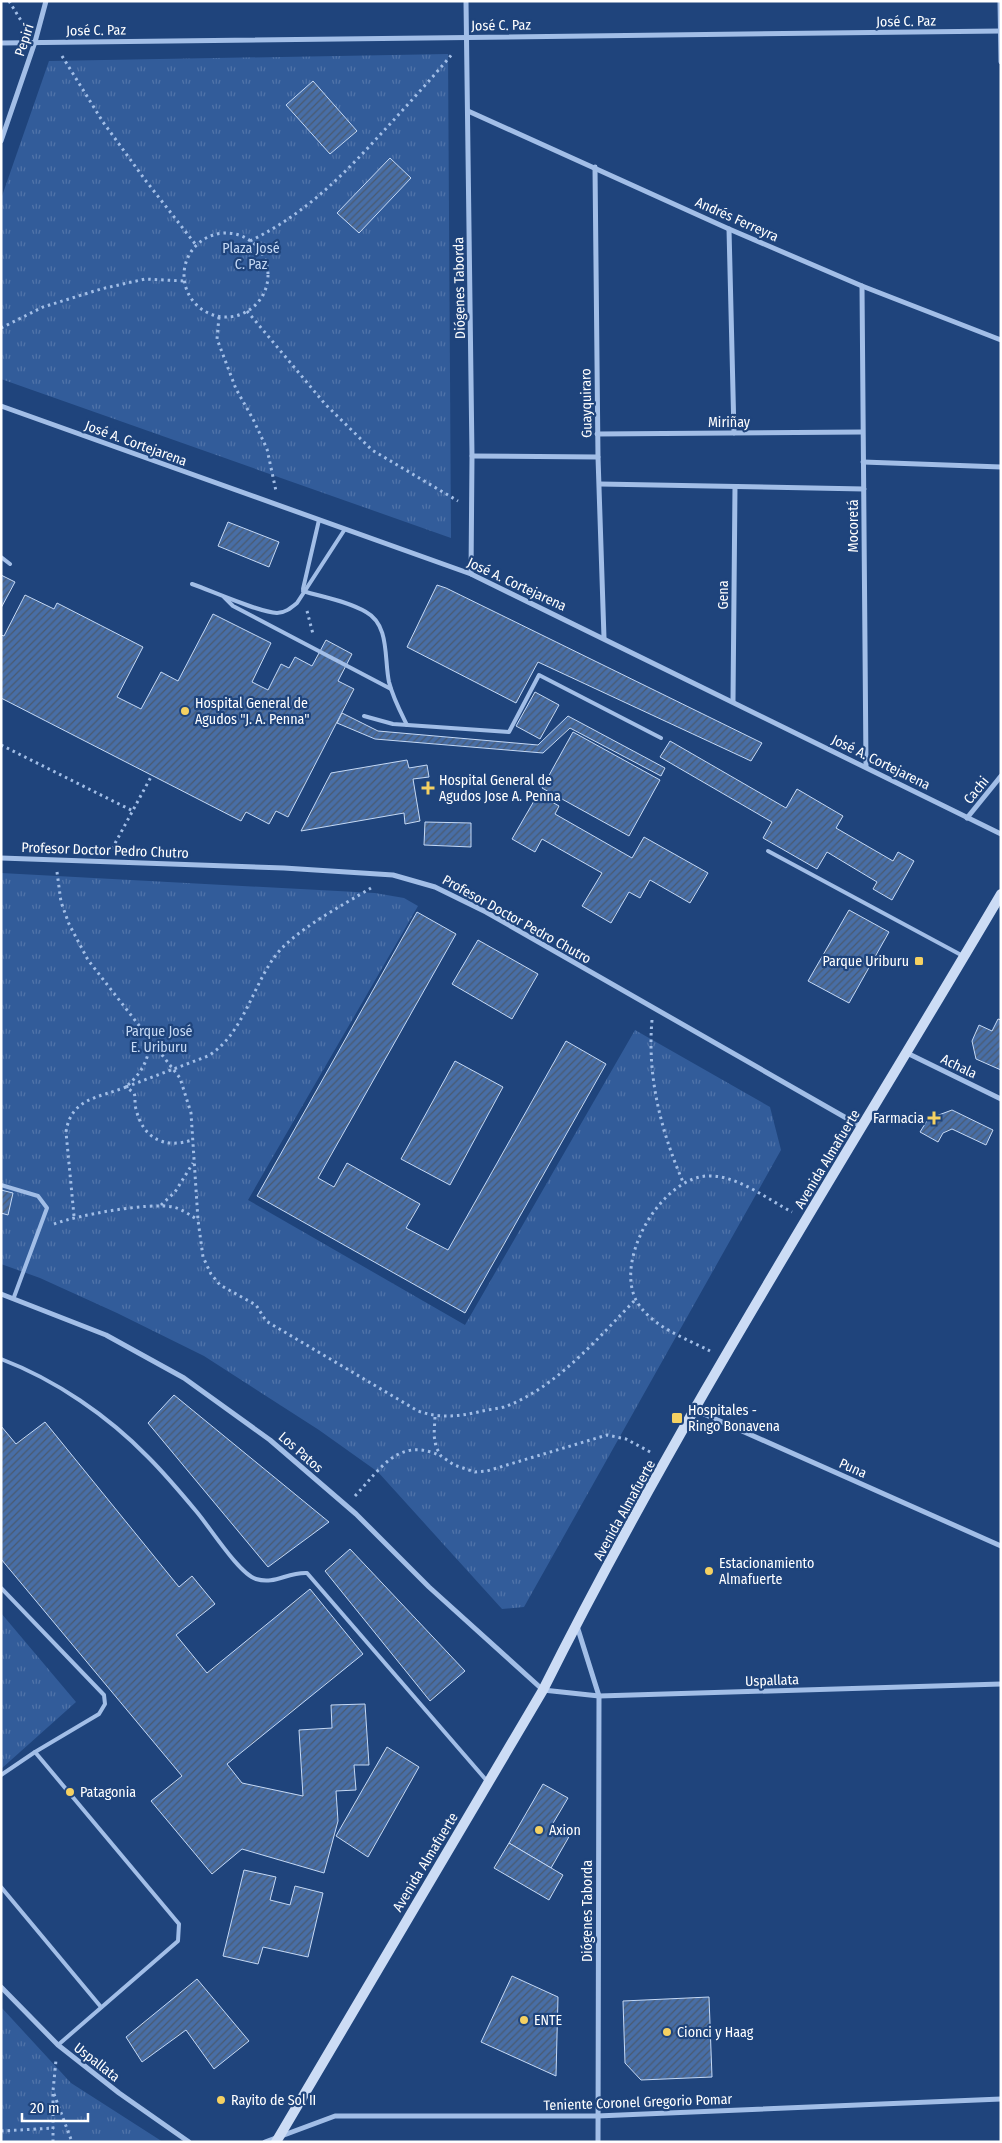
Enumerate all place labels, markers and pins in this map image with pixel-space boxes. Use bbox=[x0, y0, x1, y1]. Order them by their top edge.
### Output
place label: Hospital General de Agudos "J. A. Penna" bbox=[195, 695, 310, 728]
marker: Hospital General de Agudos "J. A. Penna" bbox=[179, 705, 191, 717]
place label: Hospital General de Agudos Jose A. Penna bbox=[439, 772, 561, 805]
marker: Hospital General de Agudos Jose A. Penna bbox=[421, 781, 435, 795]
place label: Parque Uriburu bbox=[822, 953, 909, 970]
marker: Parque Uriburu bbox=[913, 955, 925, 967]
place label: Farmacia bbox=[873, 1110, 924, 1127]
marker: Farmacia bbox=[928, 1112, 940, 1124]
place label: Hospitales - Ringo Bonavena bbox=[688, 1402, 780, 1435]
marker: Hospitales - Ringo Bonavena bbox=[670, 1411, 684, 1425]
place label: Estacionamiento Almafuerte bbox=[719, 1555, 814, 1588]
marker: Estacionamiento Almafuerte bbox=[703, 1565, 715, 1577]
place label: Patagonia bbox=[80, 1784, 136, 1801]
marker: Patagonia bbox=[64, 1786, 76, 1798]
place label: Axion bbox=[549, 1822, 581, 1839]
marker: Axion bbox=[533, 1824, 545, 1836]
place label: ENTE bbox=[534, 2012, 563, 2029]
marker: ENTE bbox=[518, 2014, 530, 2026]
place label: Cionci y Haag bbox=[677, 2024, 754, 2041]
marker: Cionci y Haag bbox=[661, 2026, 673, 2038]
place label: Rayito de Sol II bbox=[231, 2092, 316, 2109]
marker: Rayito de Sol II bbox=[215, 2094, 227, 2106]

